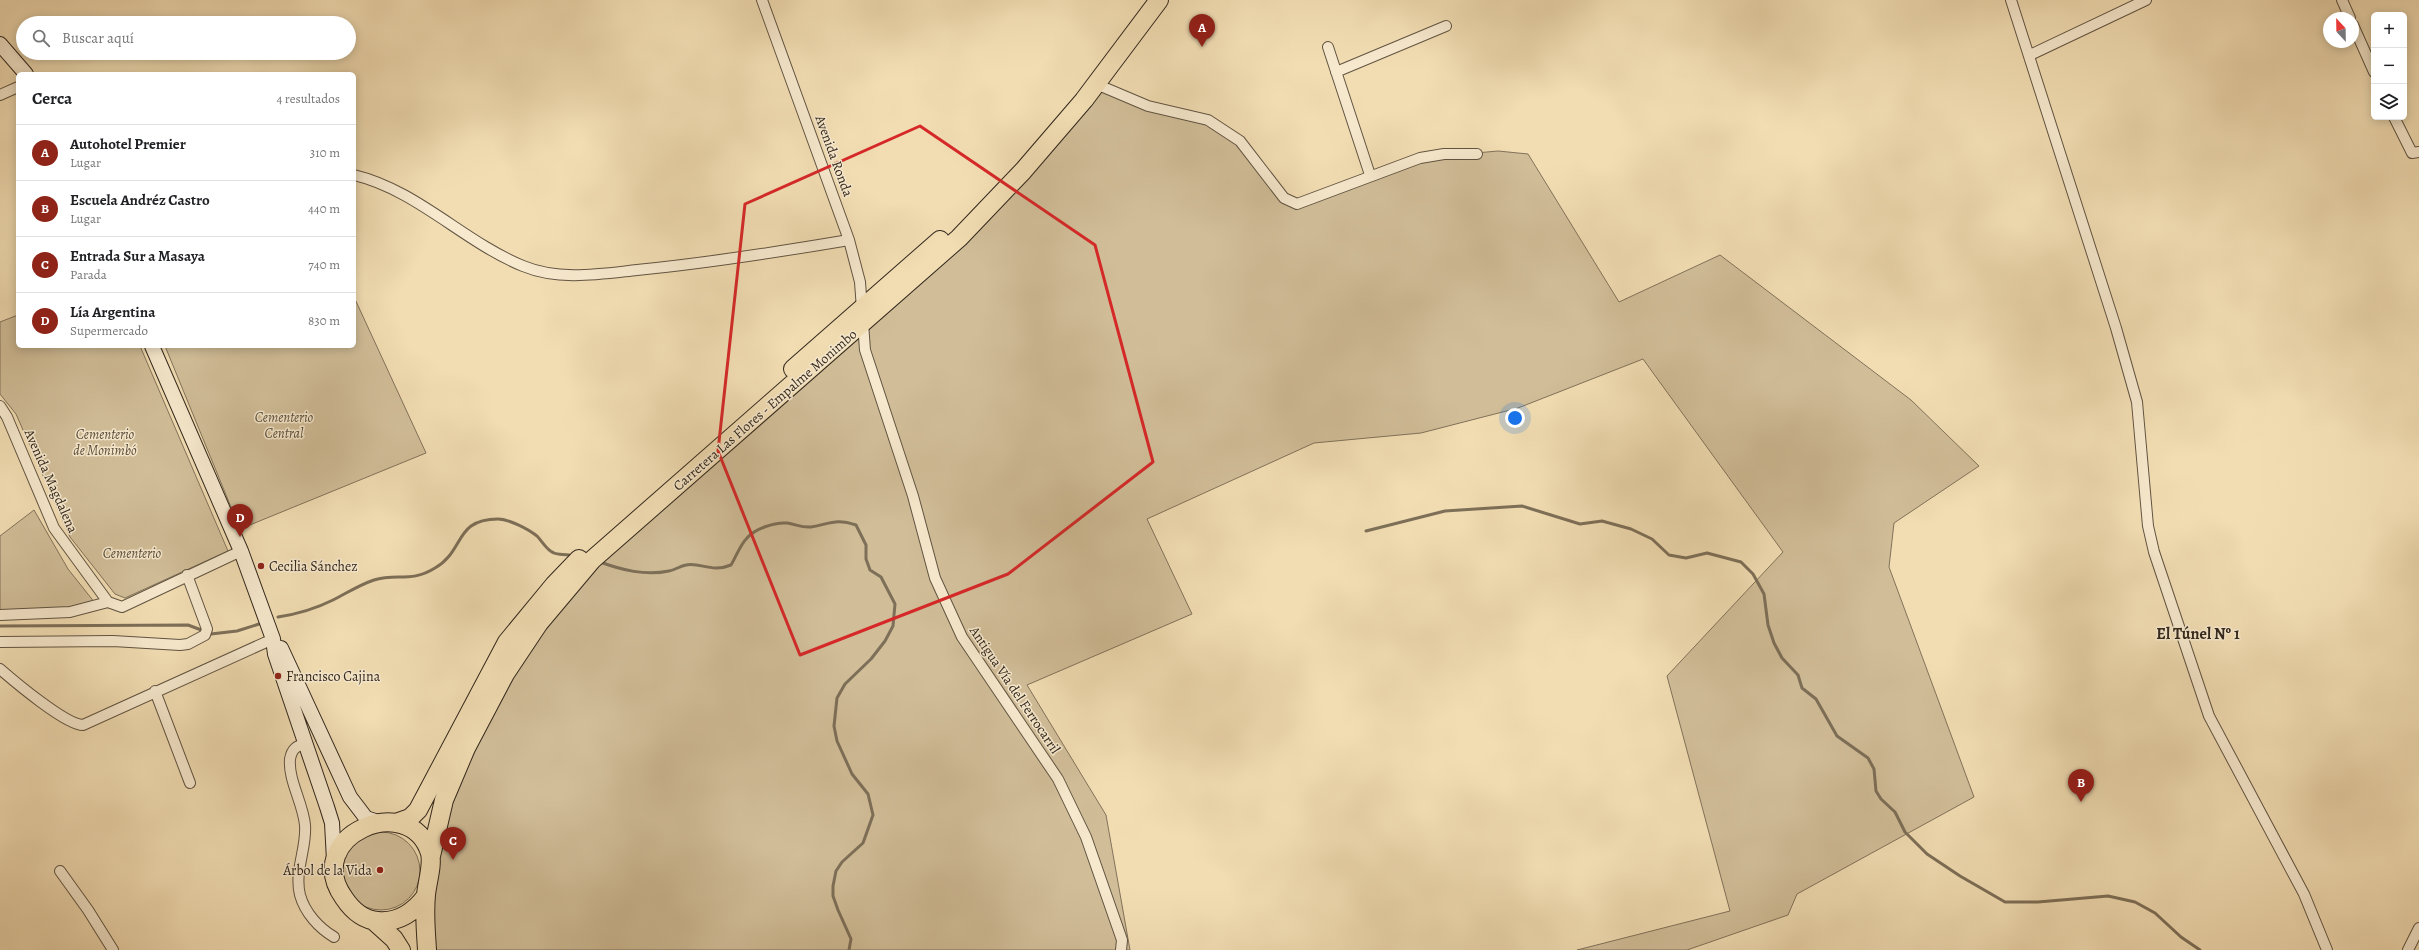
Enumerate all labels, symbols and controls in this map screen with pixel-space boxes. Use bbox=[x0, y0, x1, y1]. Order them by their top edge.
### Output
north arrow bbox=[2323, 12, 2359, 48]
map controls bbox=[2371, 12, 2407, 120]
button: + bbox=[2371, 12, 2407, 48]
pin: A bbox=[1189, 14, 1215, 47]
search box bbox=[16, 16, 356, 60]
icon: search bbox=[30, 27, 52, 49]
text: Buscar aquí bbox=[62, 28, 134, 48]
button: − bbox=[2371, 48, 2407, 84]
button: layers bbox=[2371, 84, 2407, 120]
text: Cerca bbox=[32, 87, 72, 110]
text: 4 resultados bbox=[276, 90, 340, 107]
street label: Avenida Ronda bbox=[810, 112, 858, 200]
text: Autohotel Premier bbox=[70, 134, 186, 154]
text: A bbox=[41, 144, 49, 161]
text: 310 m bbox=[310, 144, 340, 161]
text: Lugar bbox=[70, 154, 101, 171]
text: Escuela Andréz Castro bbox=[70, 190, 210, 210]
text: B bbox=[41, 200, 49, 217]
text: 440 m bbox=[308, 200, 340, 217]
text: Lugar bbox=[70, 210, 101, 227]
text: Entrada Sur a Masaya bbox=[70, 246, 205, 266]
text: C bbox=[41, 256, 49, 273]
text: 740 m bbox=[308, 256, 340, 273]
text: Parada bbox=[70, 266, 107, 283]
text: Lía Argentina bbox=[70, 302, 155, 322]
text: D bbox=[40, 312, 50, 329]
text: 830 m bbox=[308, 312, 340, 329]
text: Supermercado bbox=[70, 322, 148, 339]
street label: Carretera Las Flores - Empalme Monimbo bbox=[669, 325, 861, 495]
park label: Cementerio Central bbox=[255, 408, 314, 443]
your location bbox=[1505, 408, 1525, 428]
street label: Avenida Magdalena bbox=[19, 425, 83, 536]
park label: Cementerio de Monimbó bbox=[73, 425, 137, 460]
pin: D bbox=[227, 504, 253, 537]
park label: Cementerio bbox=[103, 544, 162, 563]
place label: Cecilia Sánchez bbox=[269, 557, 358, 576]
marker: Cecilia Sánchez bbox=[256, 561, 266, 571]
street label: Antigua Vía del Ferrocarril bbox=[965, 622, 1065, 758]
district label: El Túnel Nº 1 bbox=[2156, 623, 2240, 645]
place label: Francisco Cajina bbox=[286, 667, 381, 686]
marker: Francisco Cajina bbox=[273, 671, 283, 681]
pin: B bbox=[2068, 769, 2094, 802]
pin: C bbox=[440, 827, 466, 860]
place label: Árbol de la Vida bbox=[282, 861, 372, 880]
marker: Árbol de la Vida bbox=[375, 865, 385, 875]

